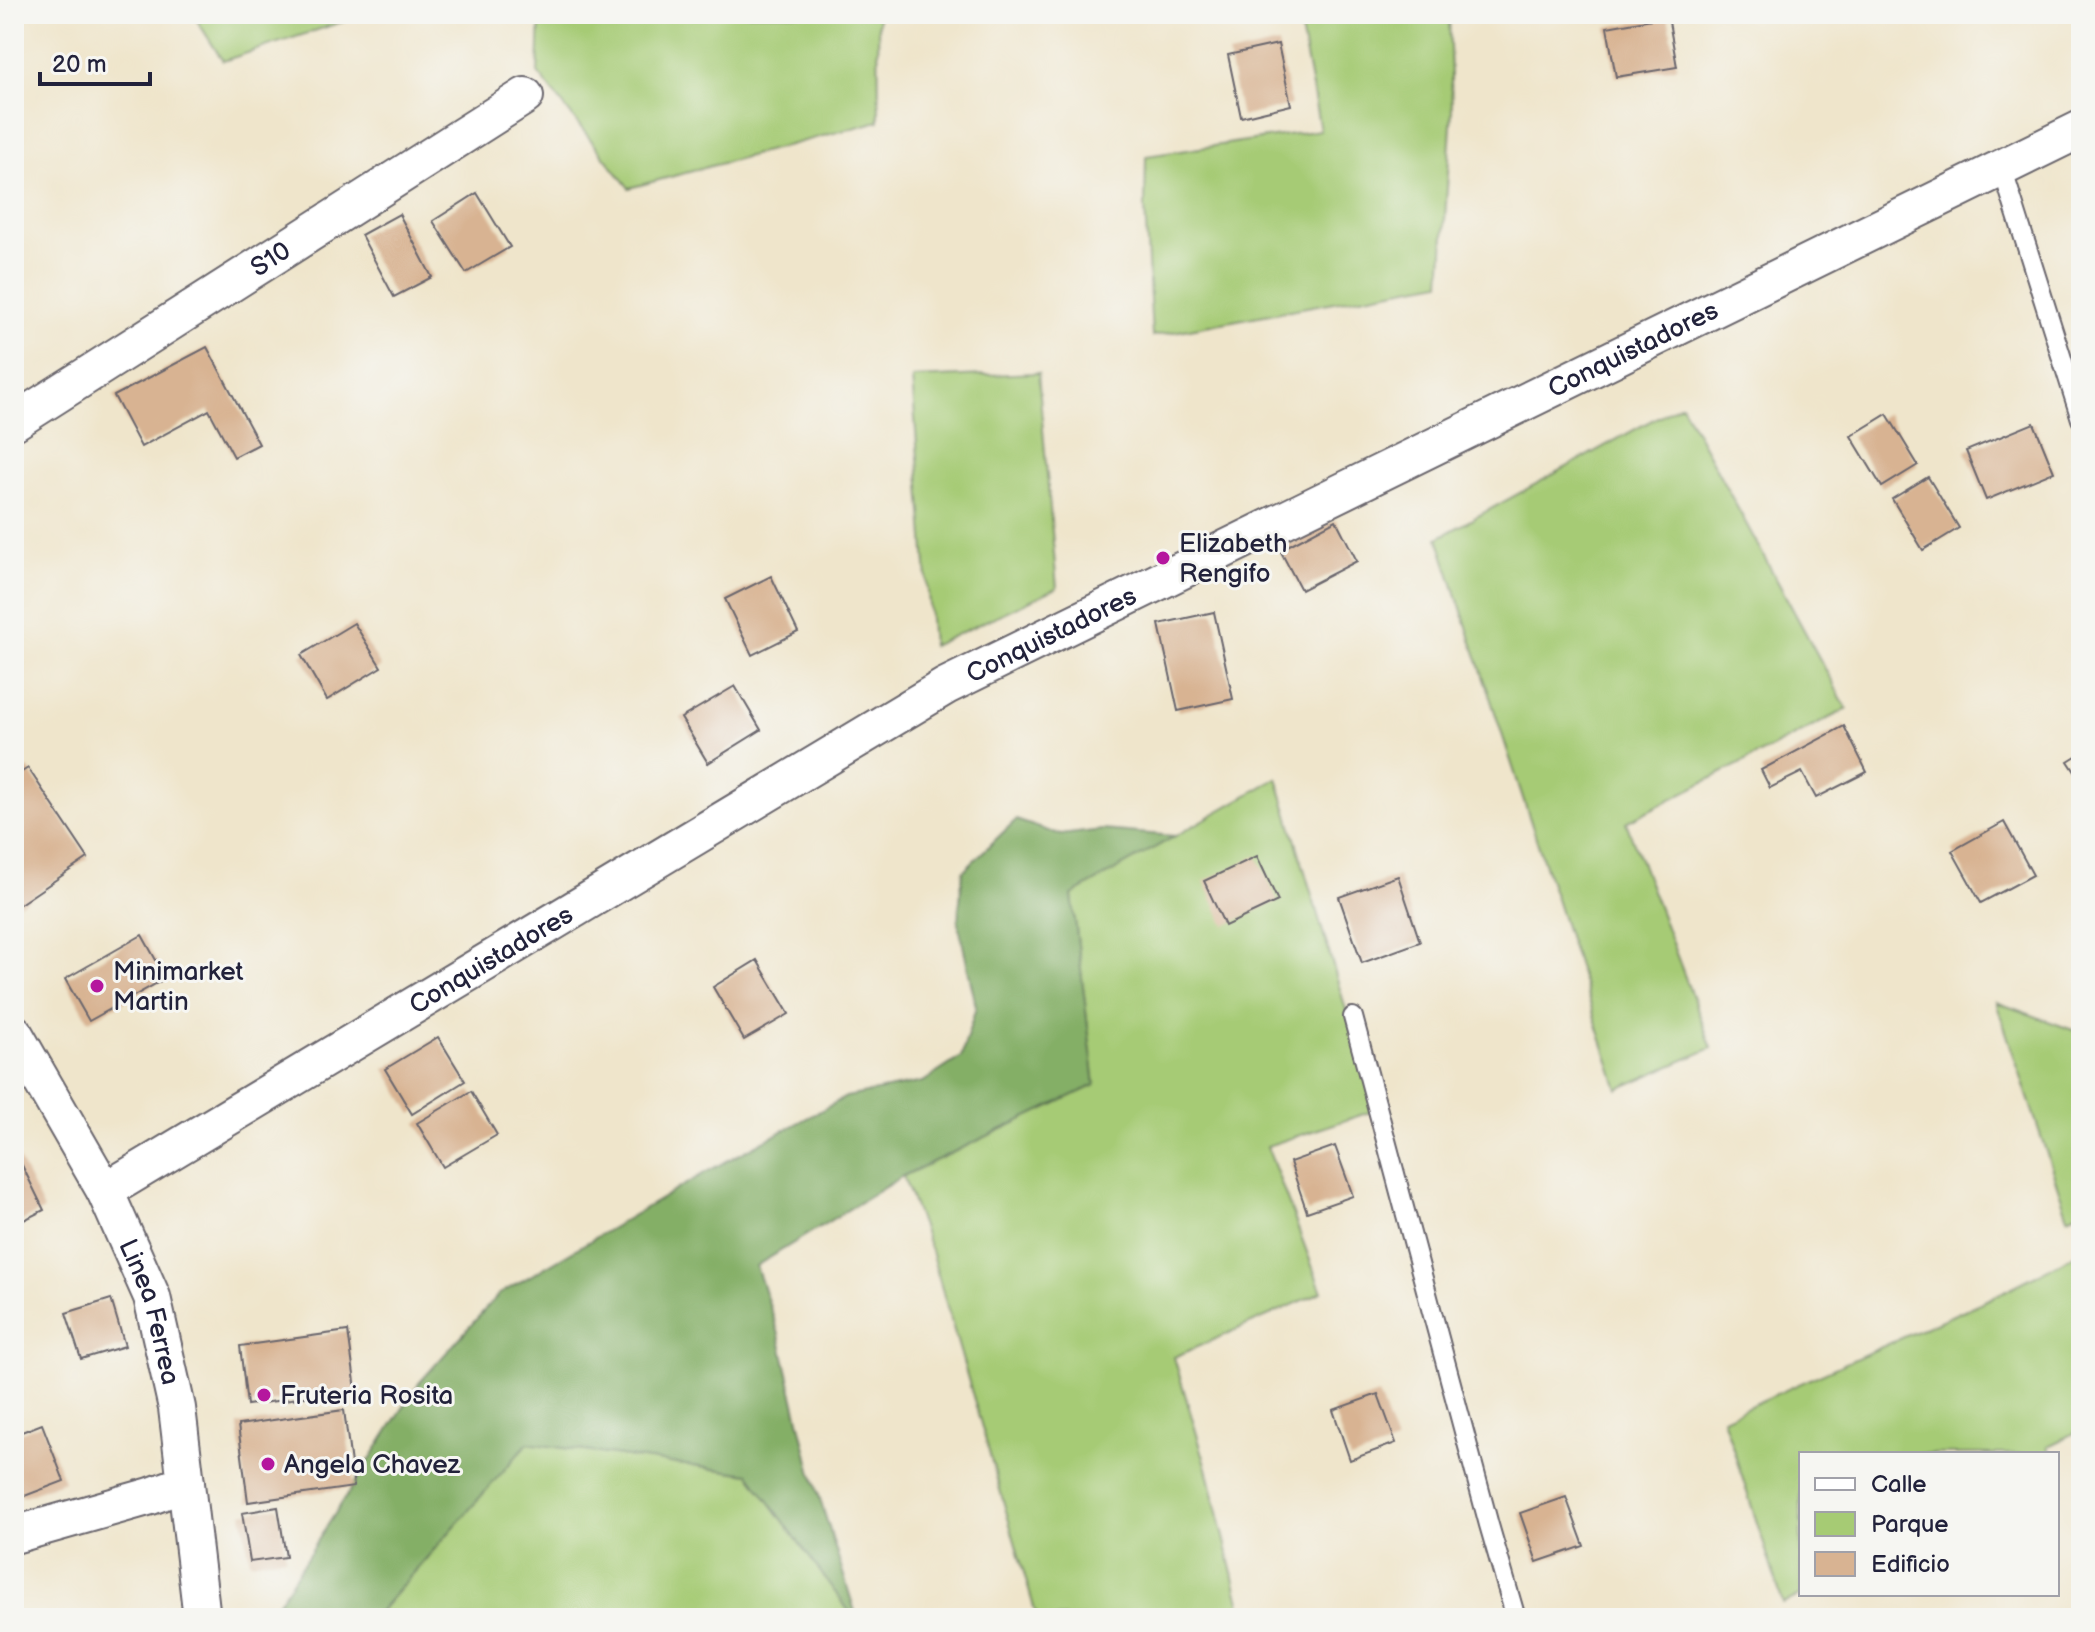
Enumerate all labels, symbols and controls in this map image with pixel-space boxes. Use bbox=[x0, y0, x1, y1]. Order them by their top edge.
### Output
scale bar bbox=[40, 36, 150, 86]
text: 20 m bbox=[52, 50, 107, 79]
street label: S10 bbox=[245, 236, 297, 284]
street label: Conquistadores bbox=[1543, 296, 1724, 405]
place label: Elizabeth Rengifo bbox=[1179, 529, 1287, 590]
marker: Elizabeth Rengifo bbox=[1154, 549, 1172, 567]
street label: Conquistadores bbox=[962, 581, 1142, 691]
street label: Conquistadores bbox=[404, 900, 579, 1022]
place label: Minimarket Martin bbox=[113, 957, 244, 1018]
marker: Minimarket Martin bbox=[88, 977, 106, 995]
street label: Linea Ferrea bbox=[111, 1235, 185, 1388]
place label: Fruteria Rosita bbox=[280, 1381, 453, 1412]
marker: Fruteria Rosita bbox=[255, 1386, 273, 1404]
place label: Angela Chavez bbox=[284, 1450, 461, 1481]
legend bbox=[1799, 1452, 2059, 1596]
marker: Angela Chavez bbox=[259, 1455, 277, 1473]
text: Calle bbox=[1871, 1470, 1926, 1499]
text: Parque bbox=[1871, 1510, 1949, 1539]
text: Edificio bbox=[1871, 1550, 1950, 1579]

